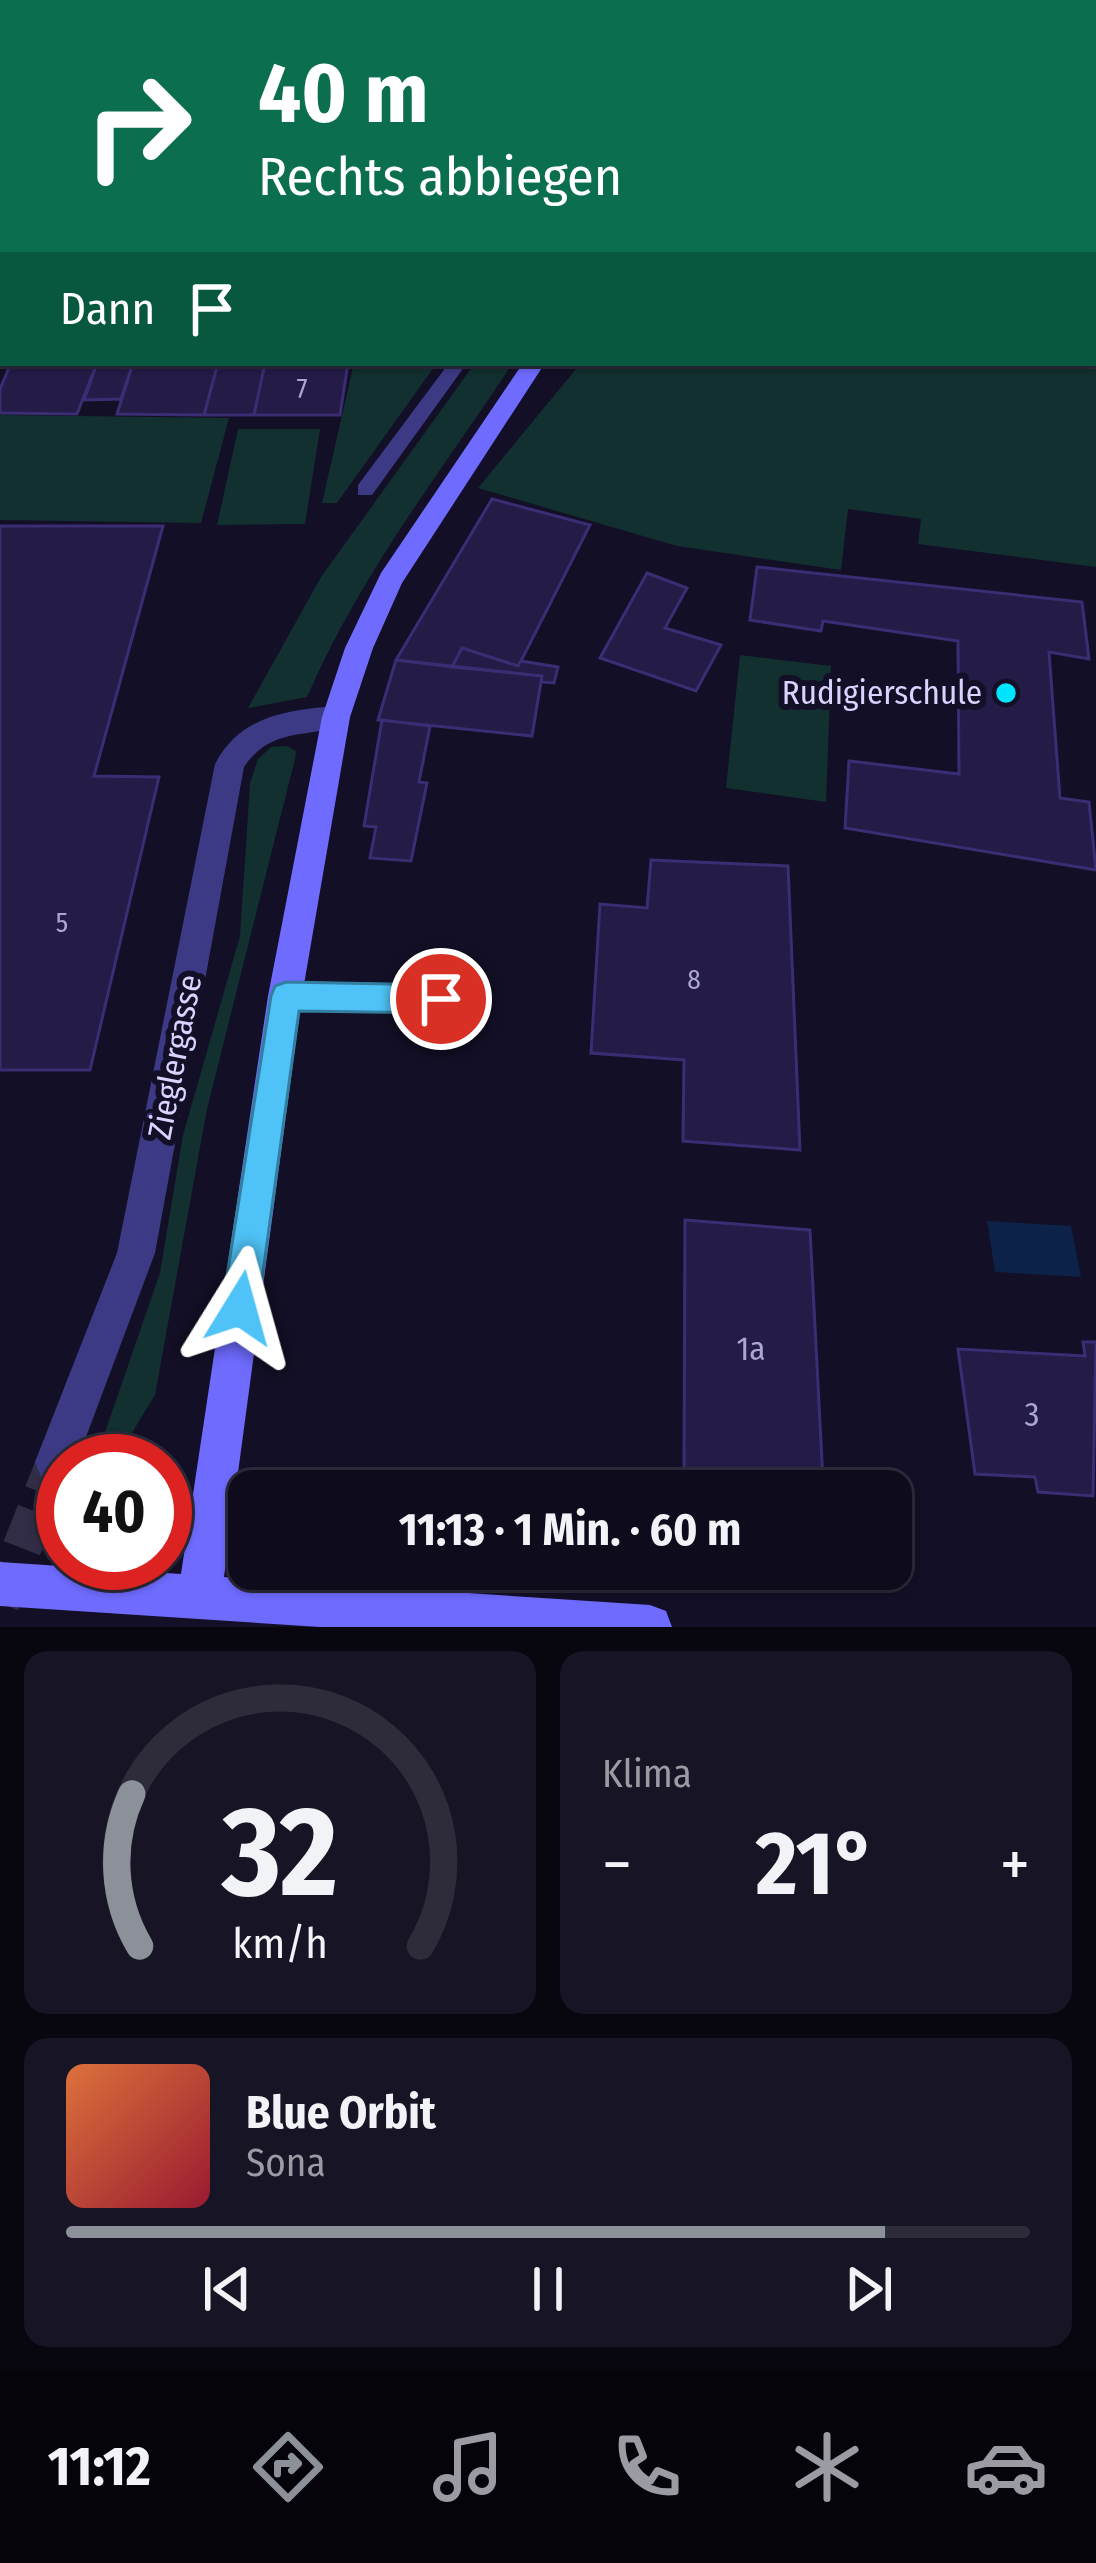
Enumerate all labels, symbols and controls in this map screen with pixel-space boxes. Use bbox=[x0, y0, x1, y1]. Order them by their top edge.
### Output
text: 40 m bbox=[258, 43, 429, 144]
icon: right bbox=[60, 48, 216, 204]
text: Rechts abbiegen bbox=[258, 145, 622, 209]
icon: arrive bbox=[179, 276, 245, 342]
text: Dann bbox=[60, 282, 155, 336]
house number: 7 bbox=[297, 373, 308, 405]
place label: Rudigierschule bbox=[782, 673, 982, 713]
marker: Rudigierschule bbox=[993, 680, 1019, 706]
house number: 5 bbox=[56, 907, 68, 939]
pin bbox=[390, 948, 492, 1050]
house number: 8 bbox=[687, 964, 701, 996]
icon: arrive bbox=[408, 966, 474, 1032]
street label: Zieglergasse bbox=[139, 971, 211, 1143]
position arrow bbox=[177, 1245, 303, 1371]
house number: 1a bbox=[736, 1329, 766, 1369]
house number: 3 bbox=[1025, 1395, 1039, 1435]
speed limit sign: 40 bbox=[36, 1434, 192, 1590]
text: 11:13 · 1 Min. · 60 m bbox=[399, 1503, 741, 1557]
text: Klima bbox=[602, 1751, 692, 1797]
text: 32 bbox=[221, 1778, 338, 1928]
text: 21° bbox=[756, 1810, 876, 1918]
text: − bbox=[602, 1825, 632, 1904]
text: + bbox=[1000, 1825, 1030, 1904]
text: km/h bbox=[232, 1917, 328, 1968]
text: Blue Orbit bbox=[246, 2086, 436, 2140]
text: Sona bbox=[246, 2140, 326, 2186]
icon: previous bbox=[194, 2256, 260, 2322]
icon: pause bbox=[515, 2256, 581, 2322]
icon: next bbox=[836, 2256, 902, 2322]
icon: directions bbox=[246, 2425, 330, 2509]
icon: music bbox=[426, 2425, 510, 2509]
icon: phone bbox=[605, 2425, 689, 2509]
icon: climate bbox=[785, 2425, 869, 2509]
icon: car bbox=[964, 2425, 1048, 2509]
text: 11:12 bbox=[48, 2435, 151, 2499]

